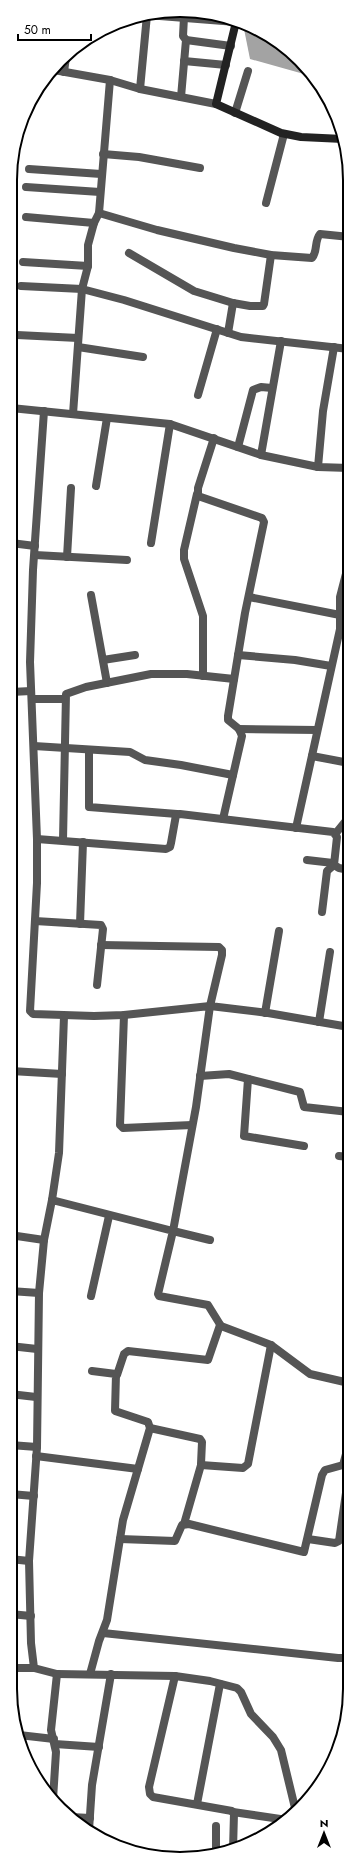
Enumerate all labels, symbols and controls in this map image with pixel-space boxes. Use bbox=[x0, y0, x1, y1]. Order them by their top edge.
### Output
scale bar bbox=[18, 16, 91, 42]
text: 50 m bbox=[24, 21, 51, 39]
north arrow bbox=[304, 1813, 344, 1853]
text: N bbox=[320, 1815, 328, 1831]

